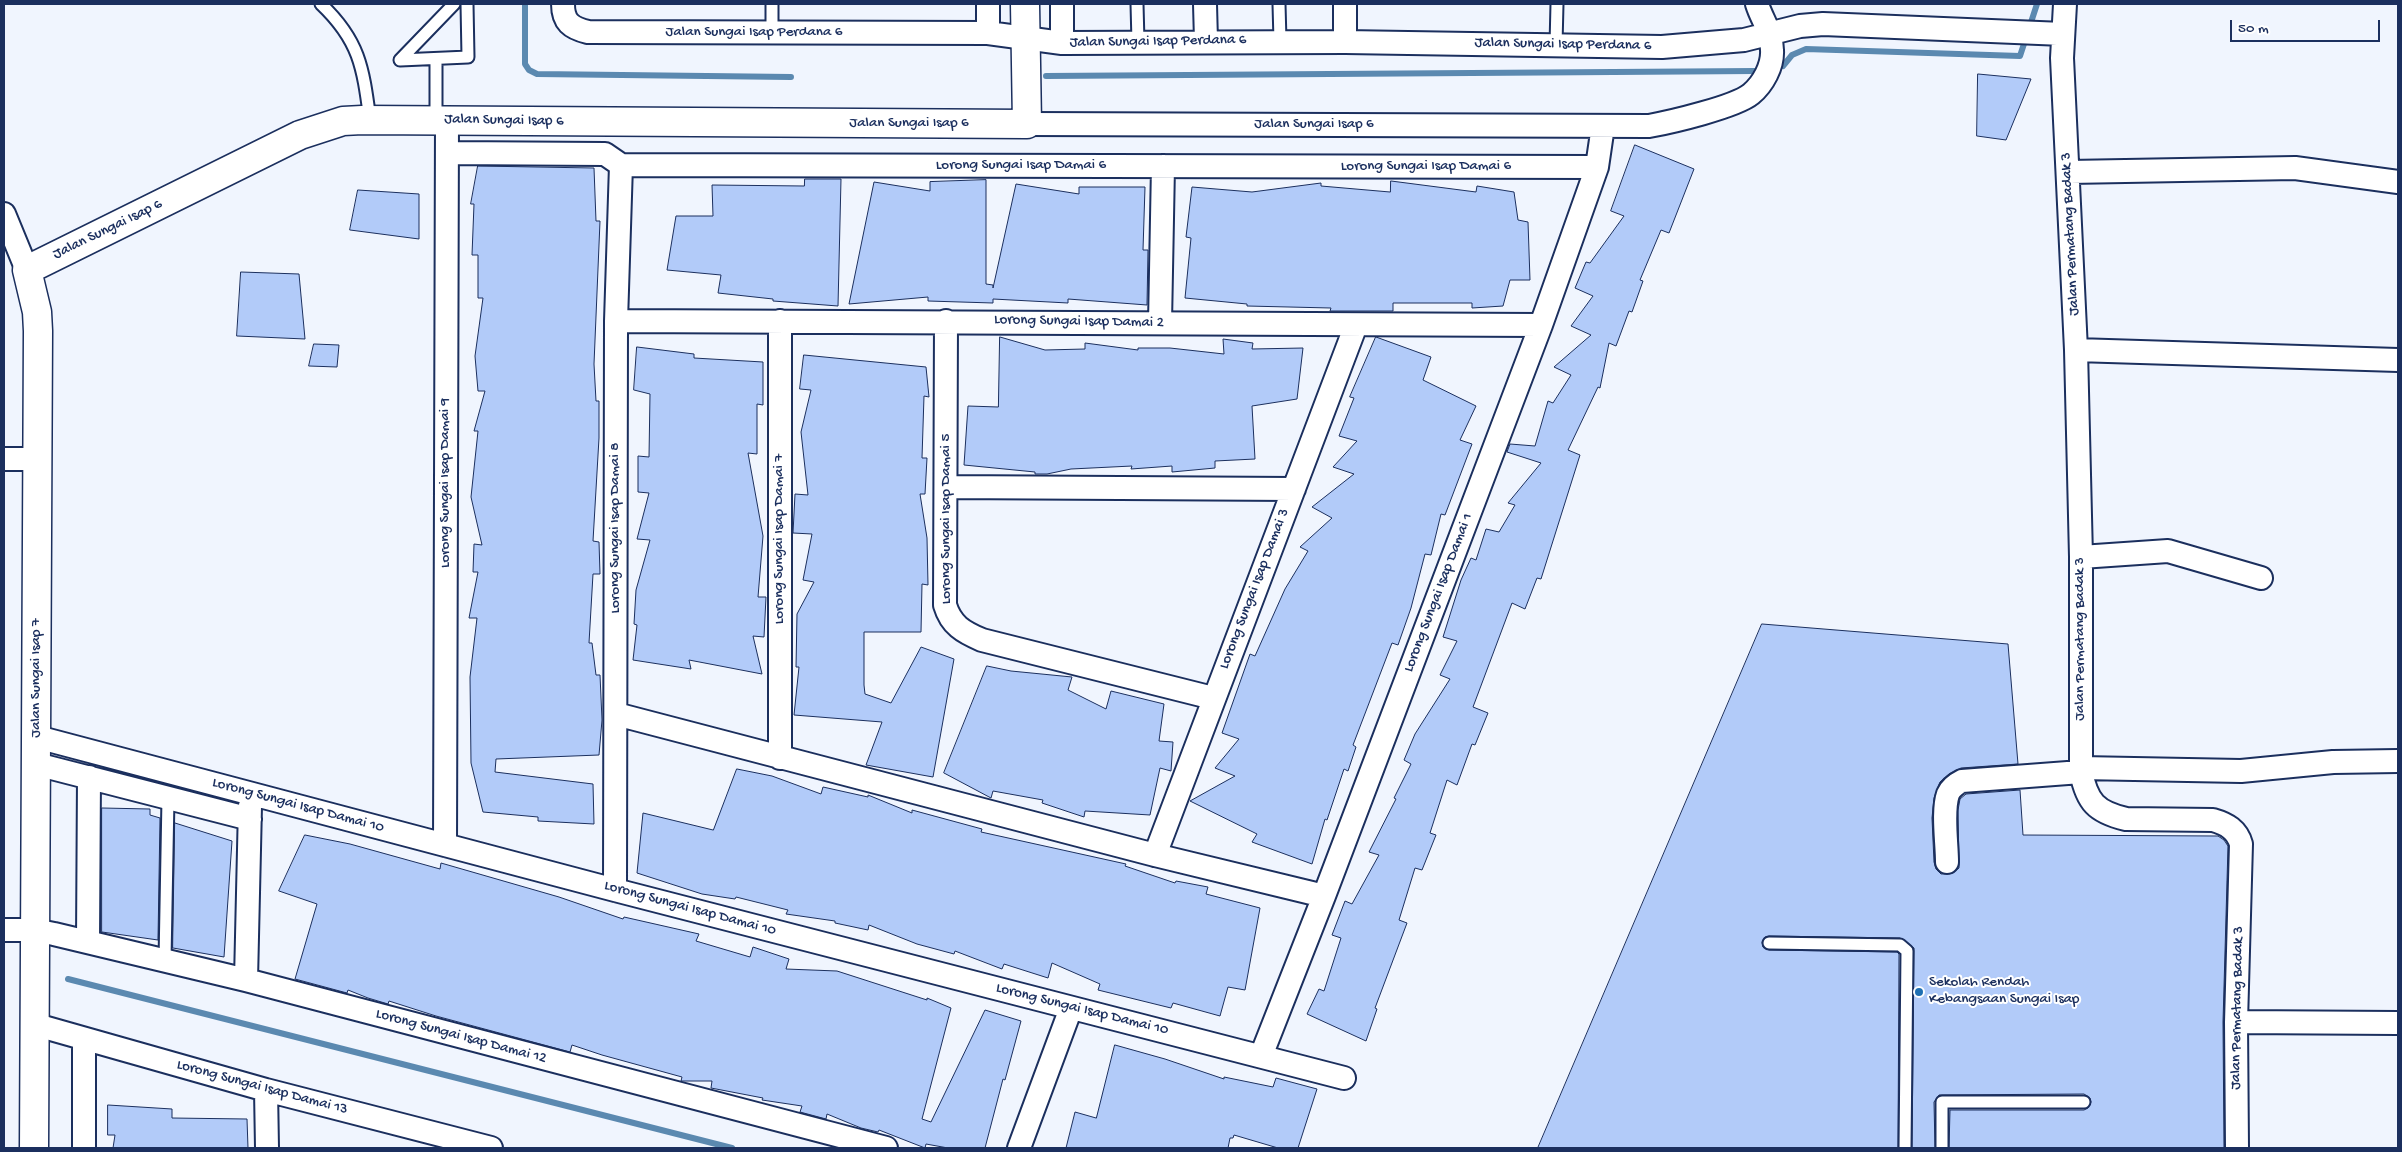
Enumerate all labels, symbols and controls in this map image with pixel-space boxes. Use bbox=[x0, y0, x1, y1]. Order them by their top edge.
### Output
scale bar bbox=[2232, 10, 2382, 42]
text: 50 m bbox=[2238, 20, 2269, 38]
street label: Jalan Sungai Isap Perdana 6 bbox=[666, 24, 842, 42]
street label: Jalan Sungai Isap Perdana 6 bbox=[1069, 31, 1247, 53]
street label: Jalan Sungai Isap Perdana 6 bbox=[1474, 34, 1652, 56]
street label: Jalan Sungai Isap 6 bbox=[444, 111, 564, 131]
street label: Jalan Sungai Isap 6 bbox=[849, 115, 969, 133]
street label: Jalan Sungai Isap 6 bbox=[1254, 116, 1374, 134]
street label: Jalan Permatang Badak 3 bbox=[2058, 152, 2084, 316]
street label: Lorong Sungai Isap Damai 6 bbox=[936, 157, 1106, 175]
street label: Lorong Sungai Isap Damai 6 bbox=[1341, 158, 1511, 176]
street label: Jalan Sungai Isap 6 bbox=[50, 196, 166, 264]
street label: Lorong Sungai Isap Damai 2 bbox=[994, 312, 1164, 332]
street label: Lorong Sungai Isap Damai 9 bbox=[437, 398, 455, 568]
street label: Lorong Sungai Isap Damai 5 bbox=[938, 434, 956, 604]
street label: Lorong Sungai Isap Damai 8 bbox=[607, 443, 625, 613]
street label: Lorong Sungai Isap Damai 7 bbox=[771, 454, 789, 624]
street label: Lorong Sungai Isap Damai 3 bbox=[1216, 506, 1294, 672]
street label: Lorong Sungai Isap Damai 1 bbox=[1400, 511, 1478, 675]
street label: Jalan Permatang Badak 3 bbox=[2072, 557, 2090, 721]
street label: Jalan Sungai Isap 7 bbox=[28, 618, 46, 738]
street label: Lorong Sungai Isap Damai 10 bbox=[210, 774, 386, 838]
street label: Lorong Sungai Isap Damai 10 bbox=[602, 877, 778, 941]
street label: Jalan Permatang Badak 3 bbox=[2228, 926, 2248, 1090]
place label: Sekolah Rendah Kebangsaan Sungai Isap bbox=[1929, 974, 2079, 1009]
street label: Lorong Sungai Isap Damai 10 bbox=[994, 980, 1170, 1040]
marker: Sekolah Rendah Kebangsaan Sungai Isap bbox=[1913, 986, 1925, 998]
street label: Lorong Sungai Isap Damai 12 bbox=[374, 1006, 548, 1068]
street label: Lorong Sungai Isap Damai 13 bbox=[174, 1056, 350, 1120]

